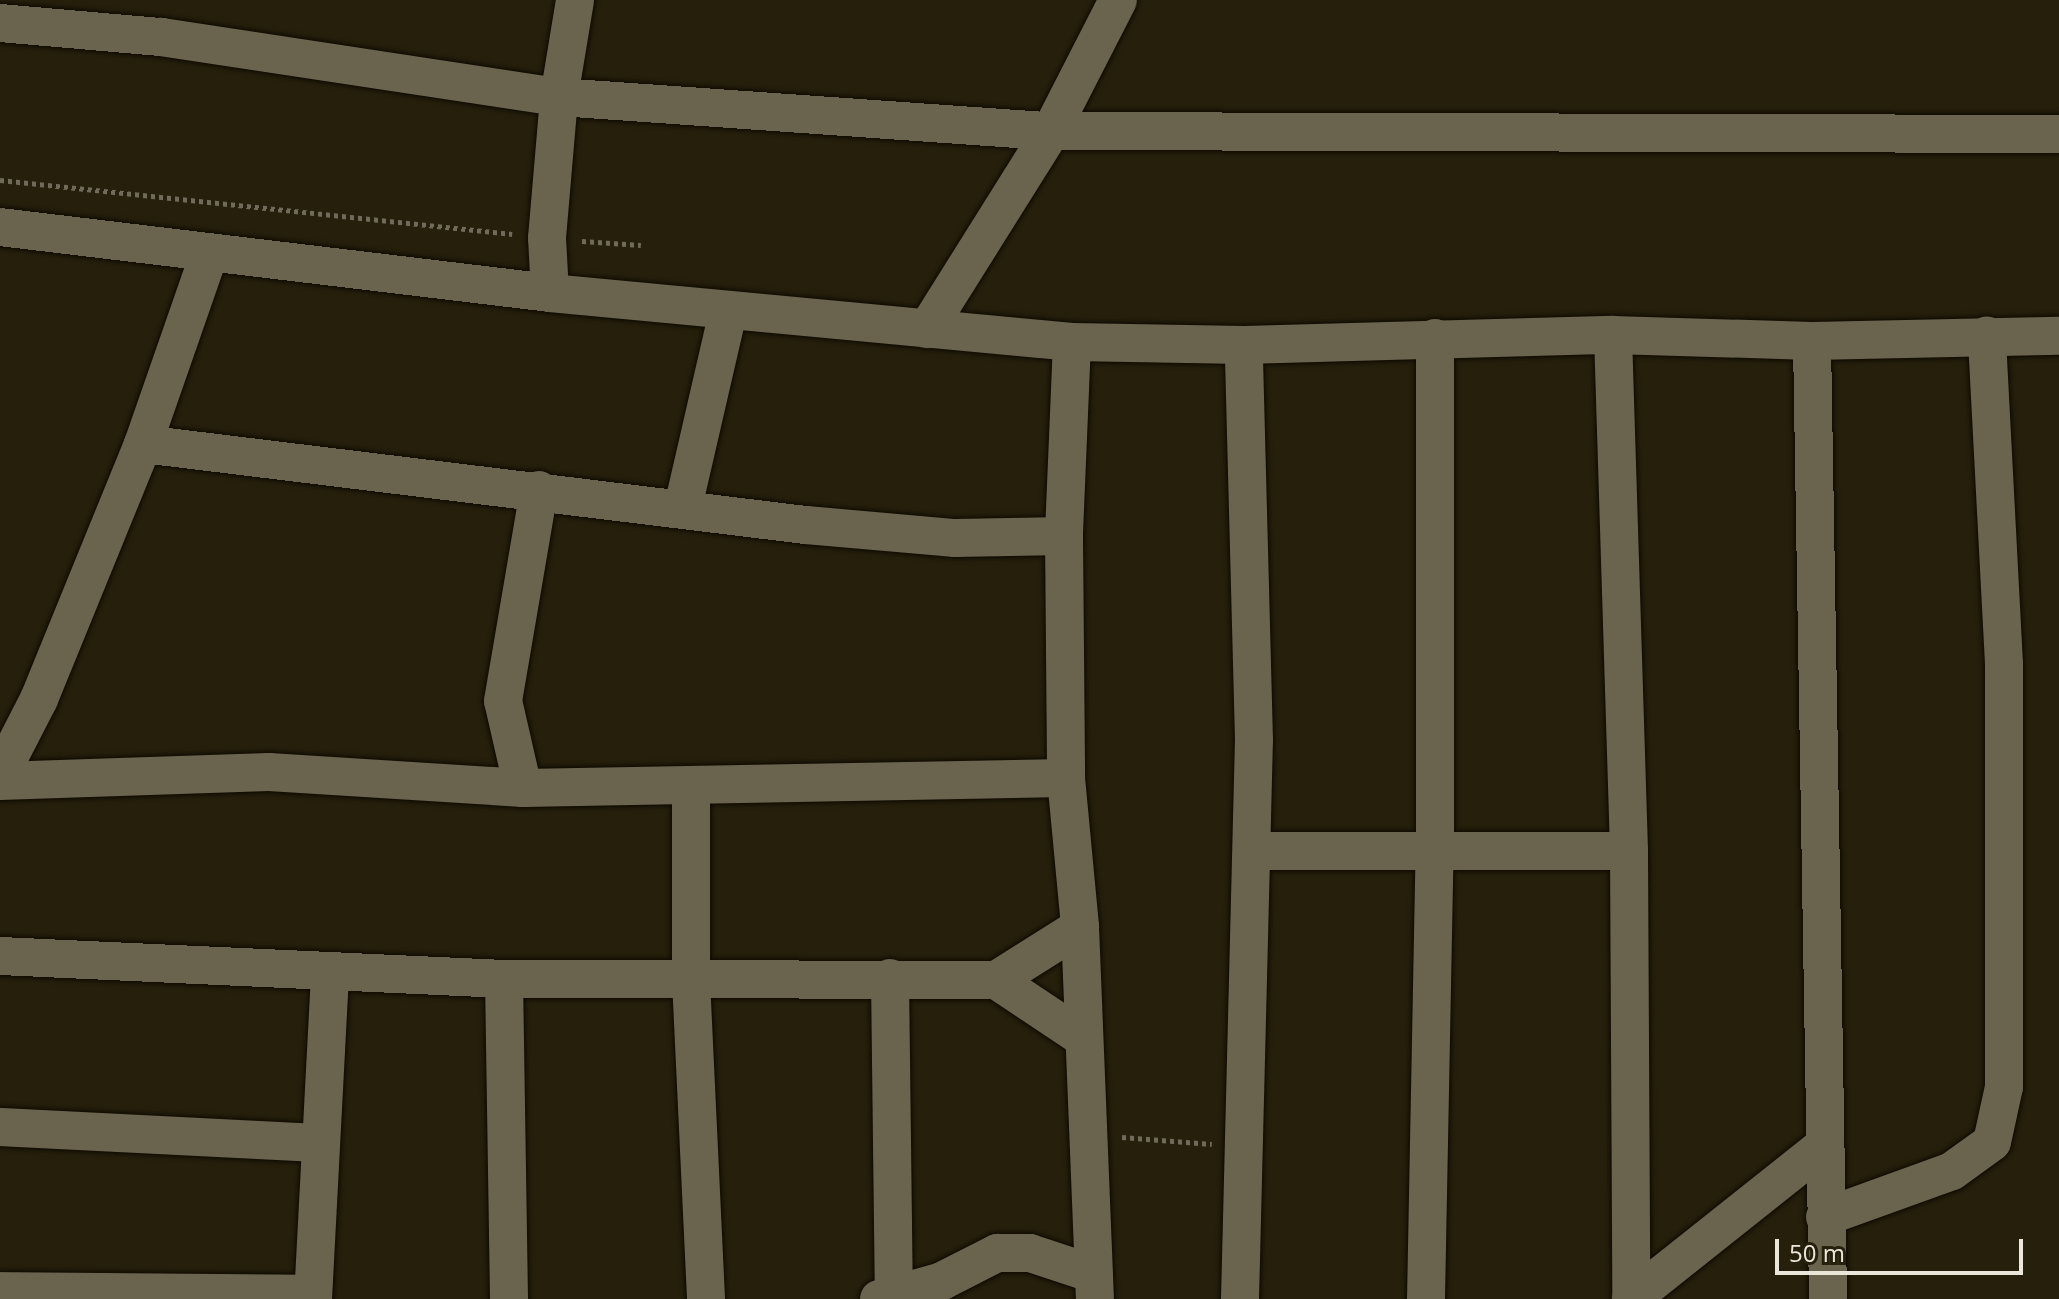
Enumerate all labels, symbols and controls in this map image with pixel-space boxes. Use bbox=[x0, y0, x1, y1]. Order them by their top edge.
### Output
scale bar bbox=[1779, 1223, 2027, 1273]
text: 50 m bbox=[1789, 1236, 1845, 1269]

